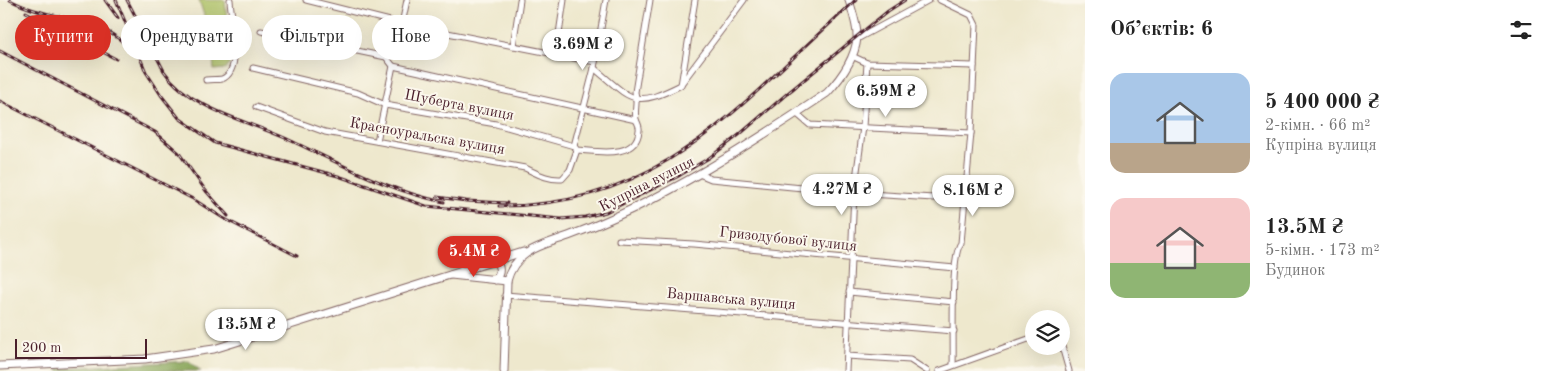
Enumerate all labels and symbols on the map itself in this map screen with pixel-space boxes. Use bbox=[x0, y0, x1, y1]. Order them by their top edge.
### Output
pin: 3.69M ₴ bbox=[537, 28, 629, 71]
pin: 6.59M ₴ bbox=[840, 76, 932, 118]
street label: Шуберта вулиця bbox=[403, 88, 515, 124]
street label: Красноуральска вулиця bbox=[348, 116, 506, 158]
street label: Купріна вулиця bbox=[597, 154, 697, 215]
pin: 4.27M ₴ bbox=[796, 174, 888, 216]
pin: 8.16M ₴ bbox=[927, 174, 1019, 217]
street label: Гризодубової вулиця bbox=[718, 225, 858, 255]
pin: 5.4M ₴ bbox=[433, 236, 515, 278]
street label: Варшавська вулиця bbox=[666, 287, 796, 313]
pin: 13.5M ₴ bbox=[200, 308, 292, 351]
scale bar bbox=[15, 336, 148, 359]

